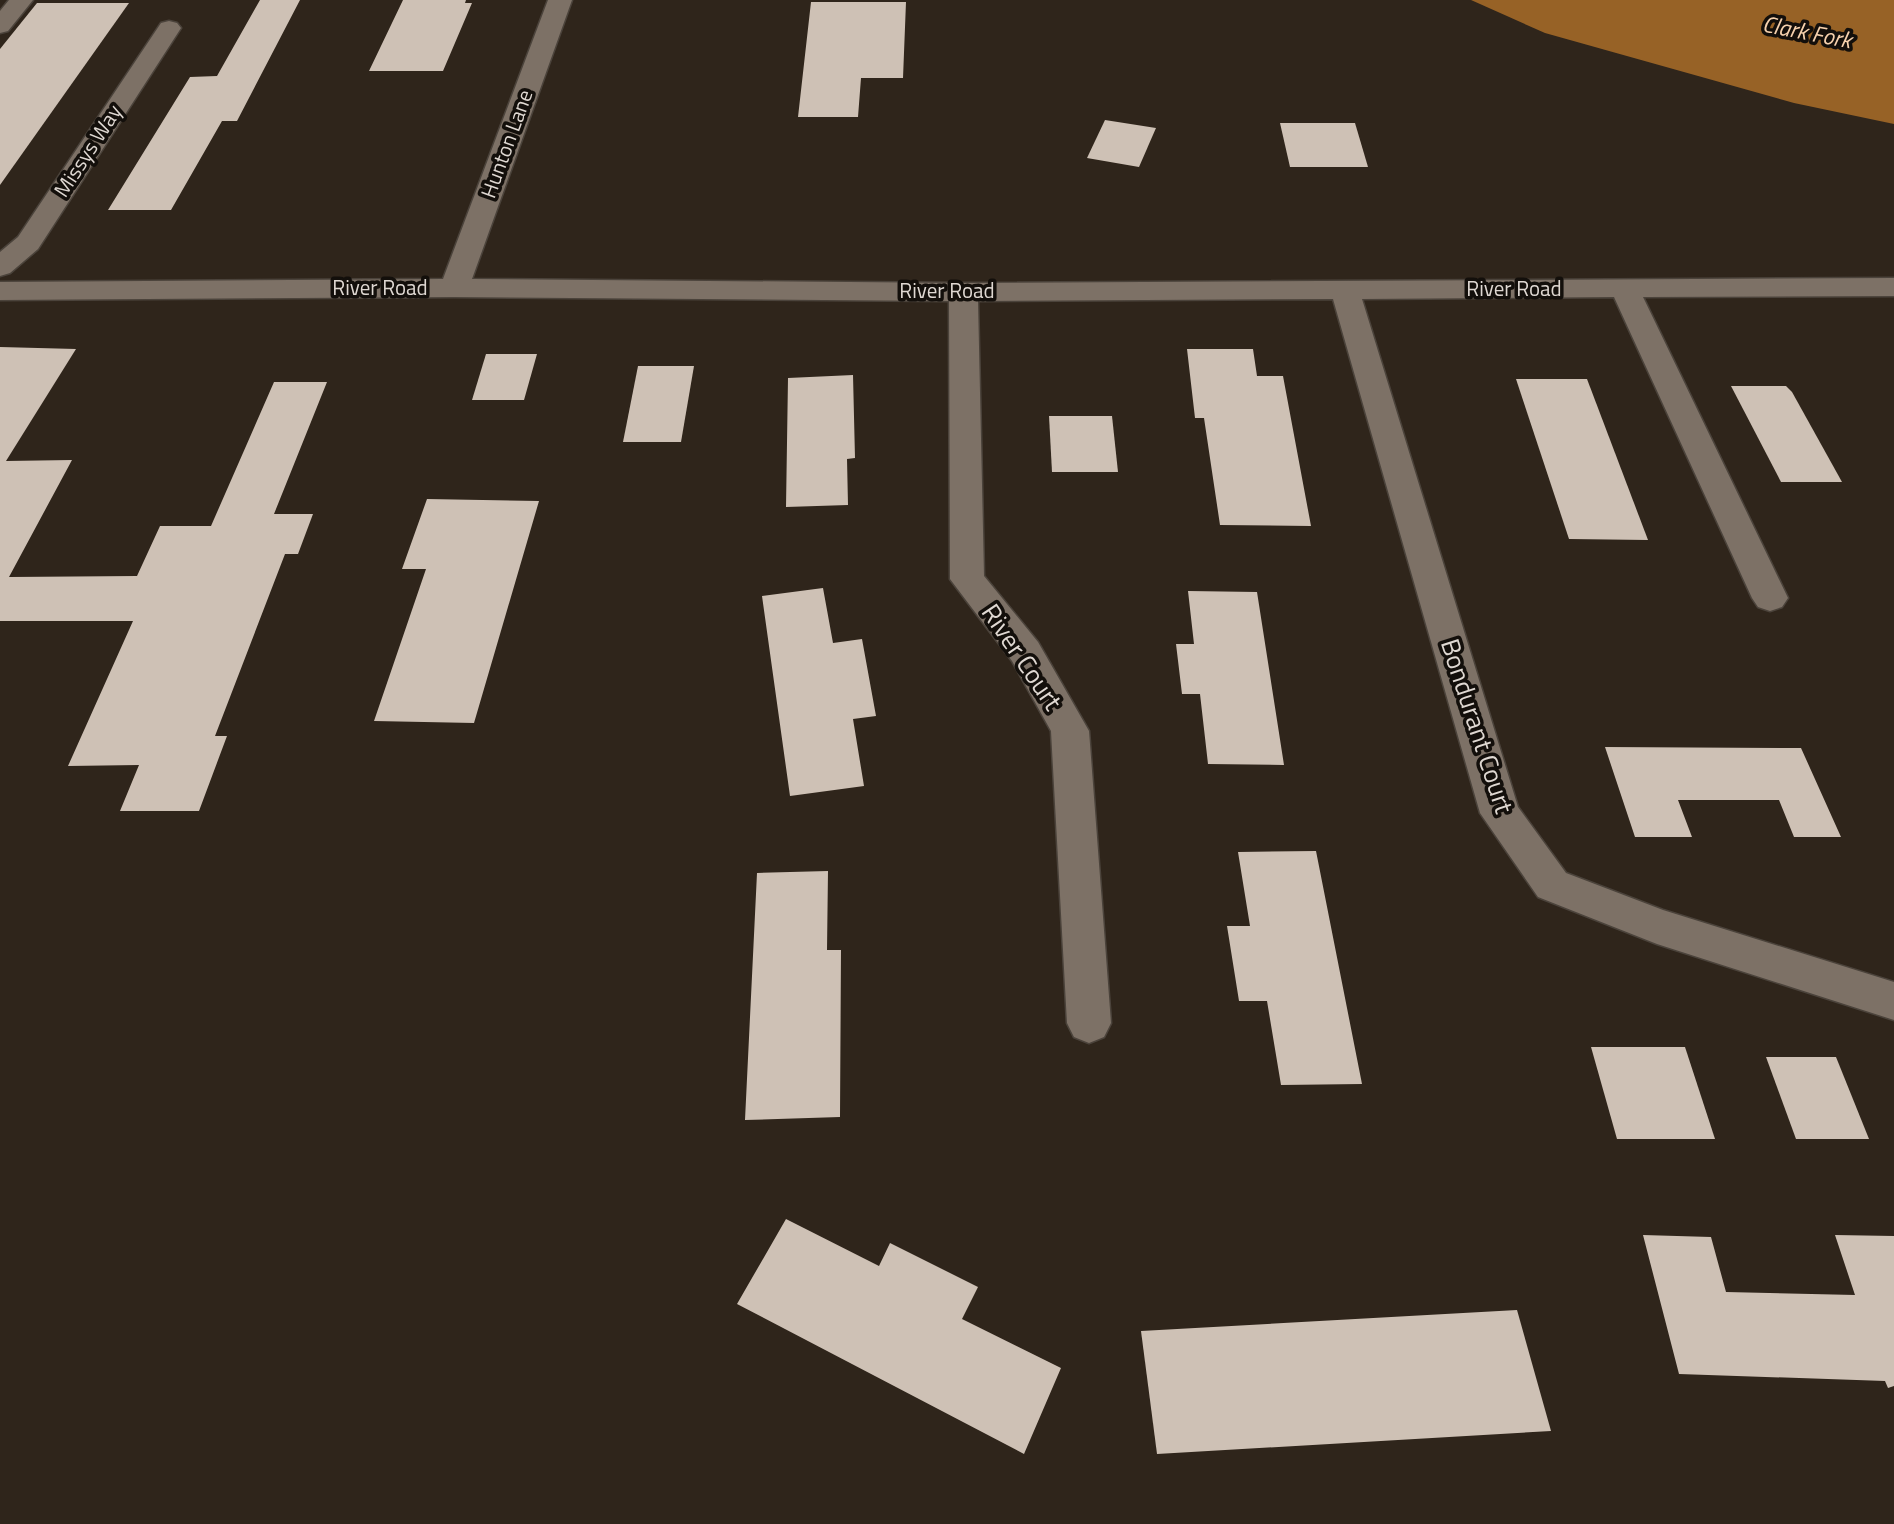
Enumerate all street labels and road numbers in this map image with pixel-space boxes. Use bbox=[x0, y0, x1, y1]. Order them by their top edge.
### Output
street label: Hunton Lane bbox=[472, 85, 540, 202]
street label: Missys Way bbox=[45, 98, 129, 203]
street label: River Road bbox=[332, 271, 428, 303]
street label: River Road bbox=[1466, 272, 1562, 304]
street label: River Road bbox=[899, 274, 995, 306]
street label: River Court bbox=[972, 596, 1073, 718]
street label: Bondurant Court bbox=[1431, 633, 1524, 818]

